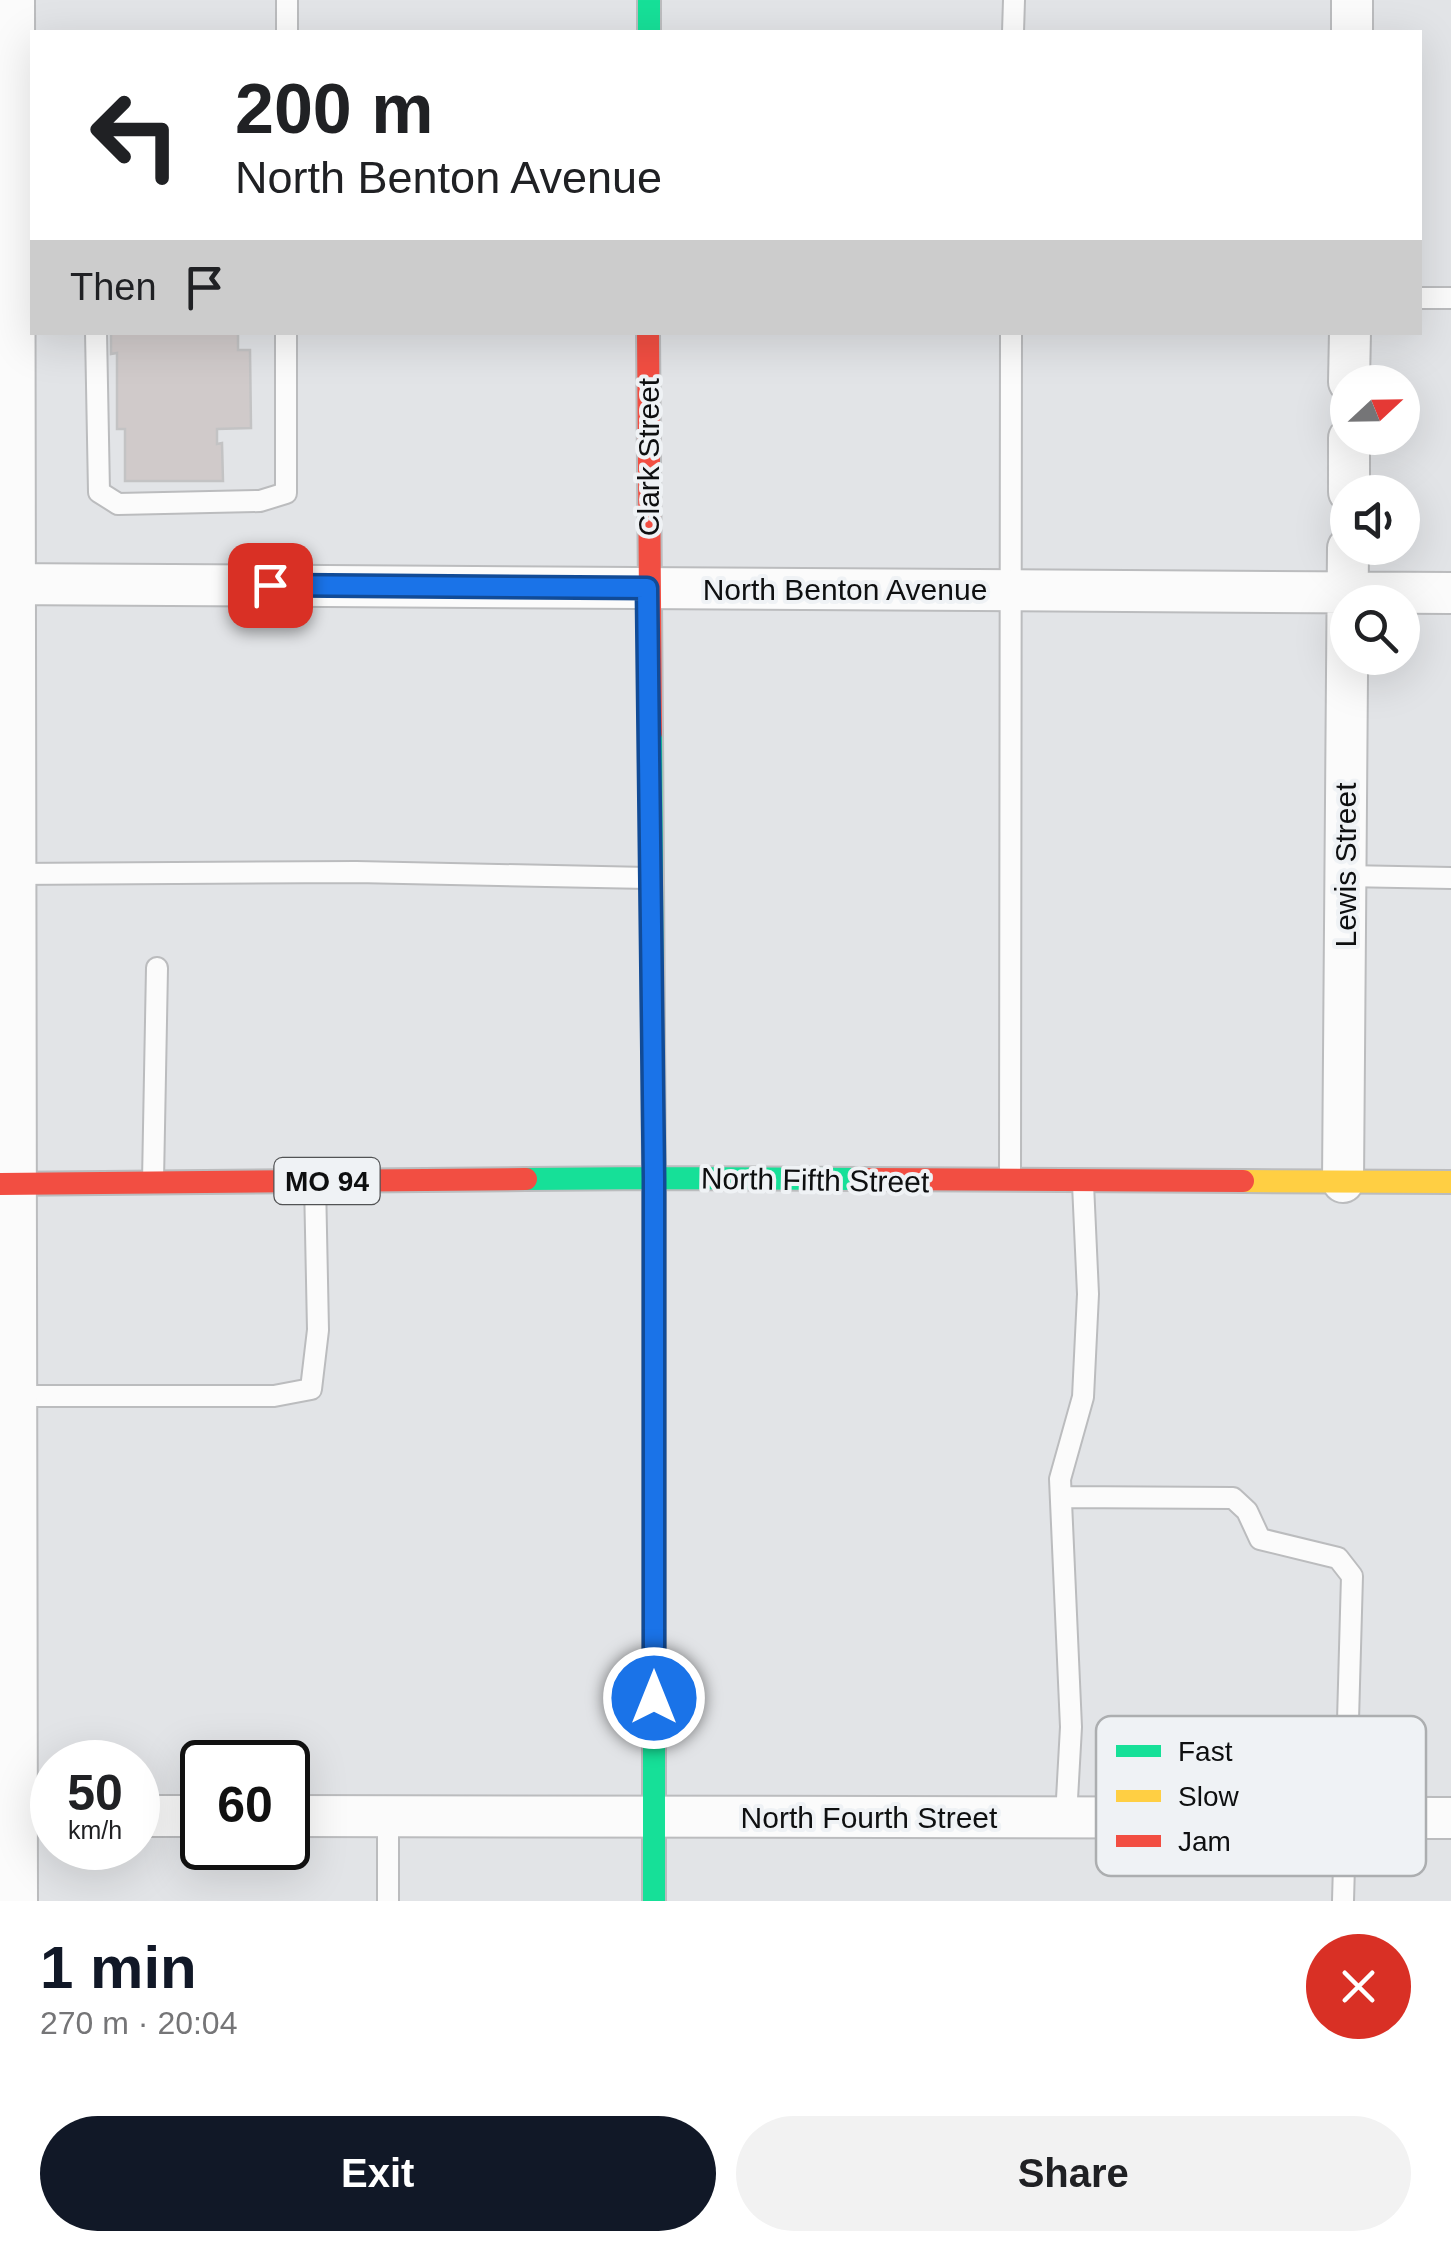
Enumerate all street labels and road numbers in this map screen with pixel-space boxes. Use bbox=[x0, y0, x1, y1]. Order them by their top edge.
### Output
street label: Clark Street bbox=[632, 377, 665, 536]
street label: North Benton Avenue bbox=[703, 573, 987, 606]
street label: Lewis Street bbox=[1329, 782, 1362, 948]
road number: MO 94 bbox=[274, 1158, 380, 1204]
street label: North Fifth Street bbox=[701, 1162, 930, 1199]
street label: North Fourth Street bbox=[741, 1801, 998, 1834]

